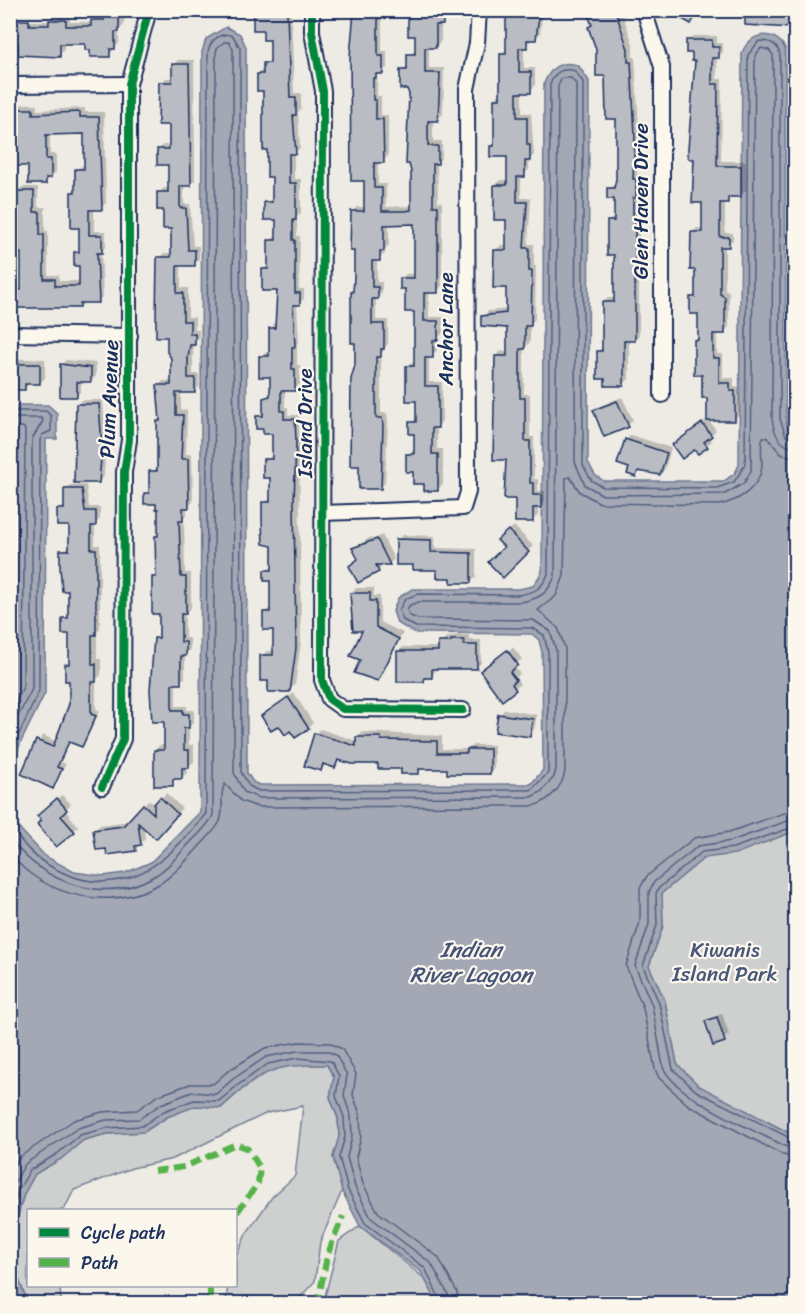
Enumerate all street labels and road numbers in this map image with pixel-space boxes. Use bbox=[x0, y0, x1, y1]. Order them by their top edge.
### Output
street label: Glen Haven Drive bbox=[622, 123, 660, 279]
street label: Anchor Lane bbox=[427, 272, 465, 387]
street label: Plum Avenue bbox=[88, 339, 130, 459]
street label: Island Drive bbox=[286, 368, 324, 479]

